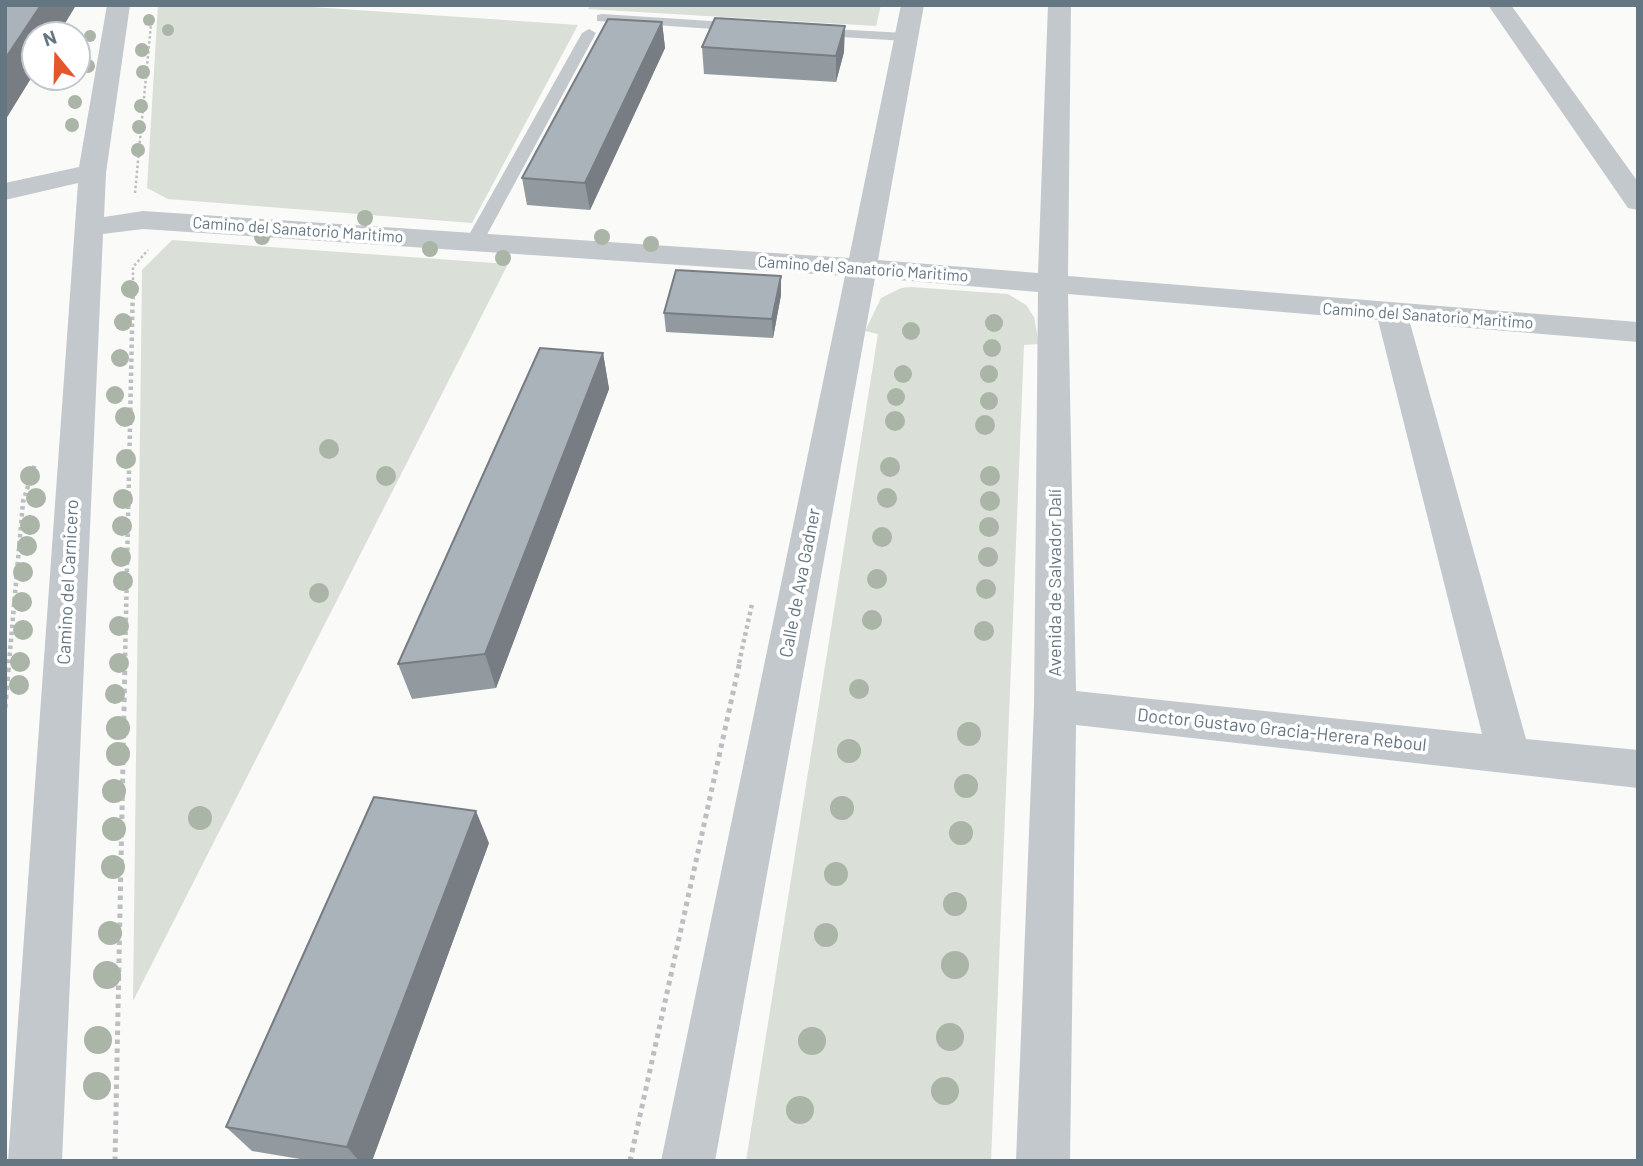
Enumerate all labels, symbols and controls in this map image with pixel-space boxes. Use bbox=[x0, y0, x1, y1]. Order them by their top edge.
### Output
north arrow bbox=[21, 21, 91, 91]
text: N bbox=[40, 25, 59, 50]
street label: Camino del Sanatorio Maritimo bbox=[192, 213, 404, 247]
street label: Camino del Sanatorio Maritimo bbox=[757, 252, 969, 286]
street label: Camino del Sanatorio Maritimo bbox=[1322, 299, 1534, 333]
street label: Avenida de Salvador Dalí bbox=[1044, 489, 1066, 677]
street label: Camino del Carnicero bbox=[53, 499, 83, 665]
street label: Calle de Ava Gadner bbox=[775, 506, 825, 660]
street label: Doctor Gustavo Gracia-Herera Reboul bbox=[1136, 704, 1428, 756]

